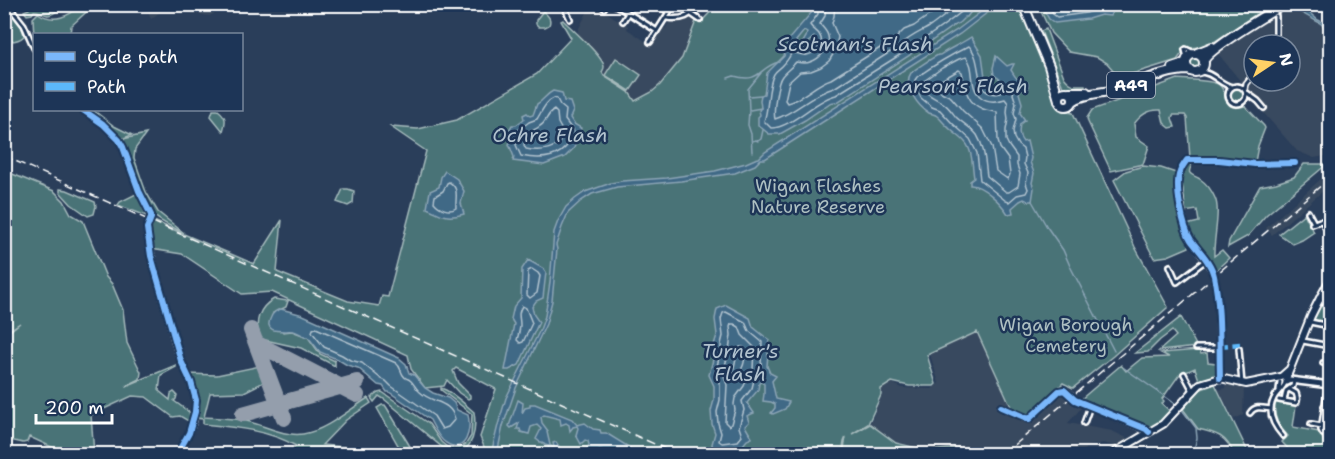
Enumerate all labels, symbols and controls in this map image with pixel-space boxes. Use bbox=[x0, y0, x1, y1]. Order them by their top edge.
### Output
water label: Scotman's Flash bbox=[777, 31, 933, 57]
legend bbox=[33, 33, 243, 111]
north arrow bbox=[1242, 33, 1302, 93]
text: Cycle path bbox=[87, 45, 178, 69]
text: N bbox=[1274, 51, 1298, 68]
road number: A49 bbox=[1107, 72, 1155, 98]
water label: Pearson's Flash bbox=[878, 73, 1028, 99]
text: Path bbox=[87, 75, 126, 99]
water label: Ochre Flash bbox=[492, 122, 608, 148]
park label: Wigan Flashes Nature Reserve bbox=[751, 174, 885, 219]
park label: Wigan Borough Cemetery bbox=[999, 313, 1133, 358]
water label: Turner's Flash bbox=[701, 338, 779, 387]
scale bar bbox=[36, 387, 112, 425]
text: 200 m bbox=[45, 396, 104, 420]

